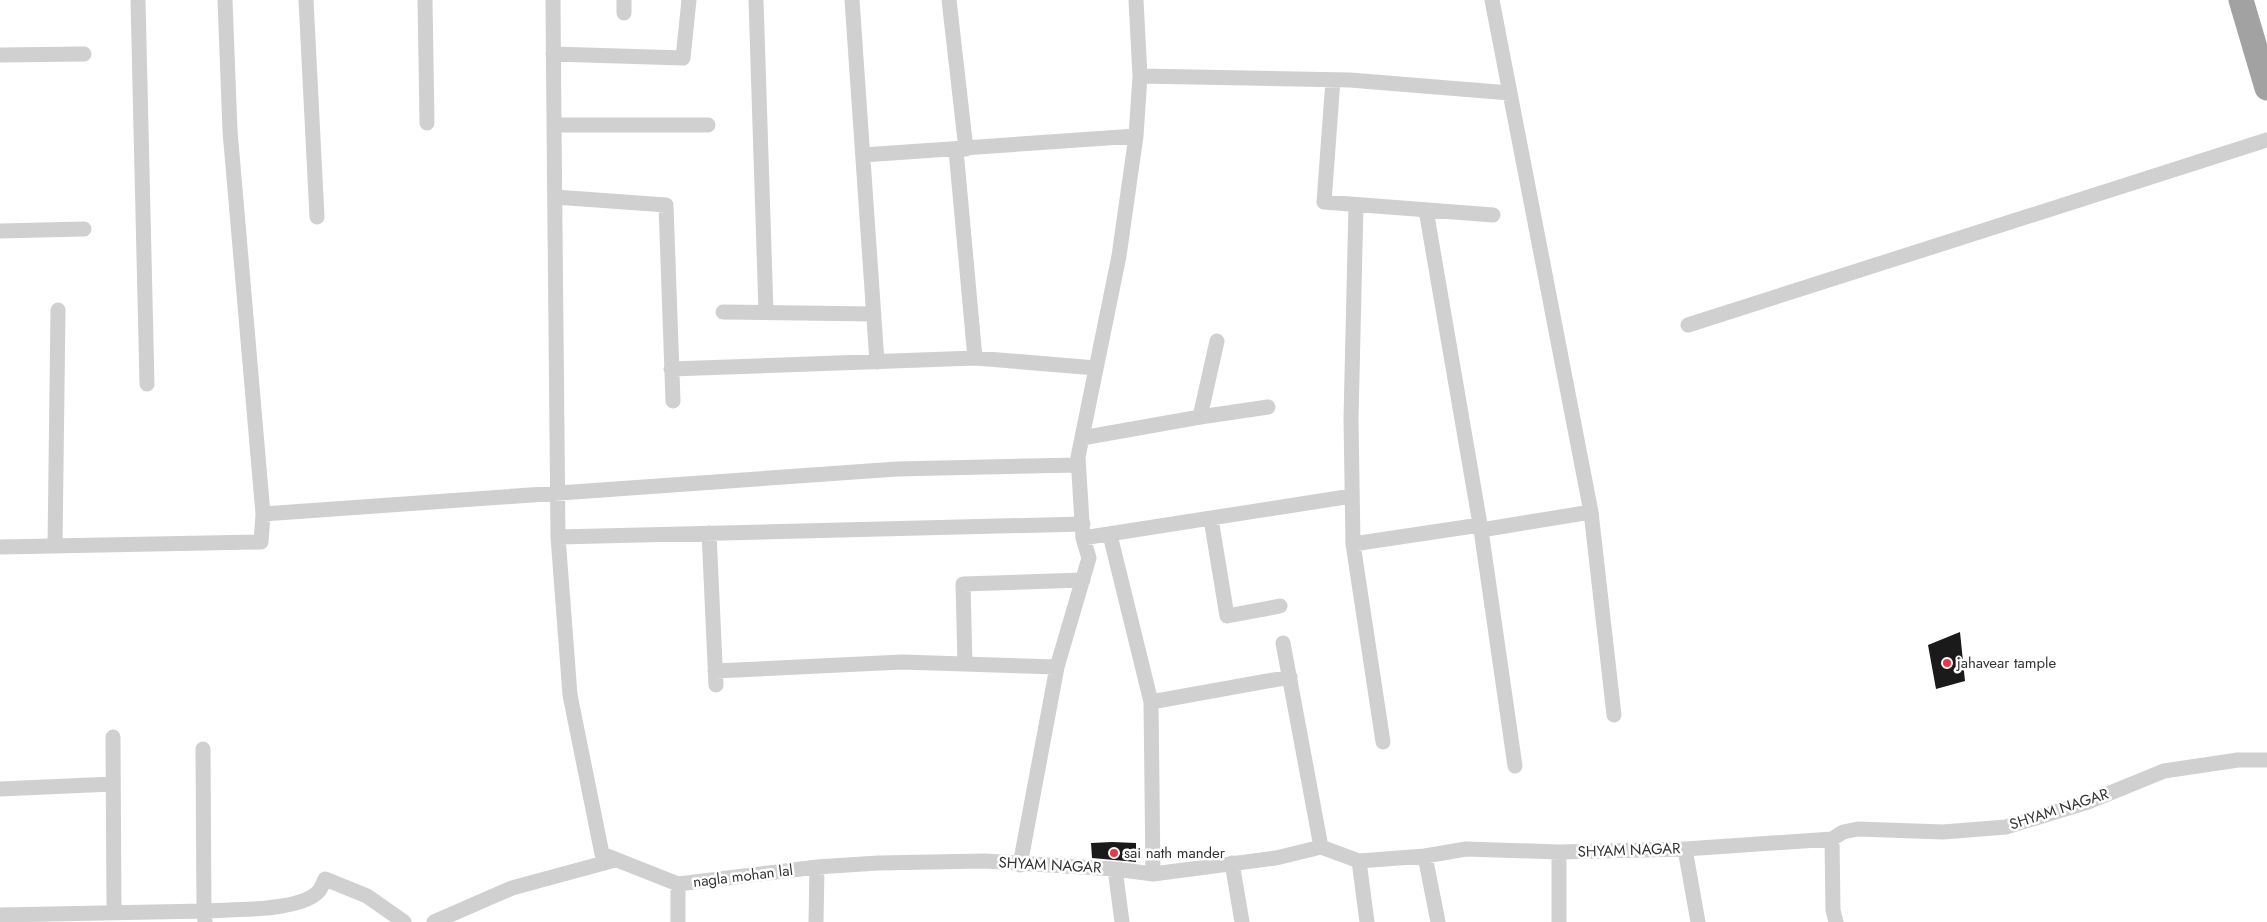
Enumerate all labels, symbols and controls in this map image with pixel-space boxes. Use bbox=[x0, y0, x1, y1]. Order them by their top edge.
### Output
place label: jahavear tample bbox=[1956, 652, 2056, 674]
marker: jahavear tample bbox=[1941, 657, 1953, 669]
street label: SHYAM NAGAR bbox=[2007, 782, 2112, 835]
street label: SHYAM NAGAR bbox=[1577, 837, 1681, 863]
place label: sai nath mander bbox=[1124, 842, 1226, 864]
marker: sai nath mander bbox=[1108, 847, 1120, 859]
street label: SHYAM NAGAR bbox=[998, 851, 1103, 879]
street label: nagla mohan lal bbox=[692, 859, 794, 893]

